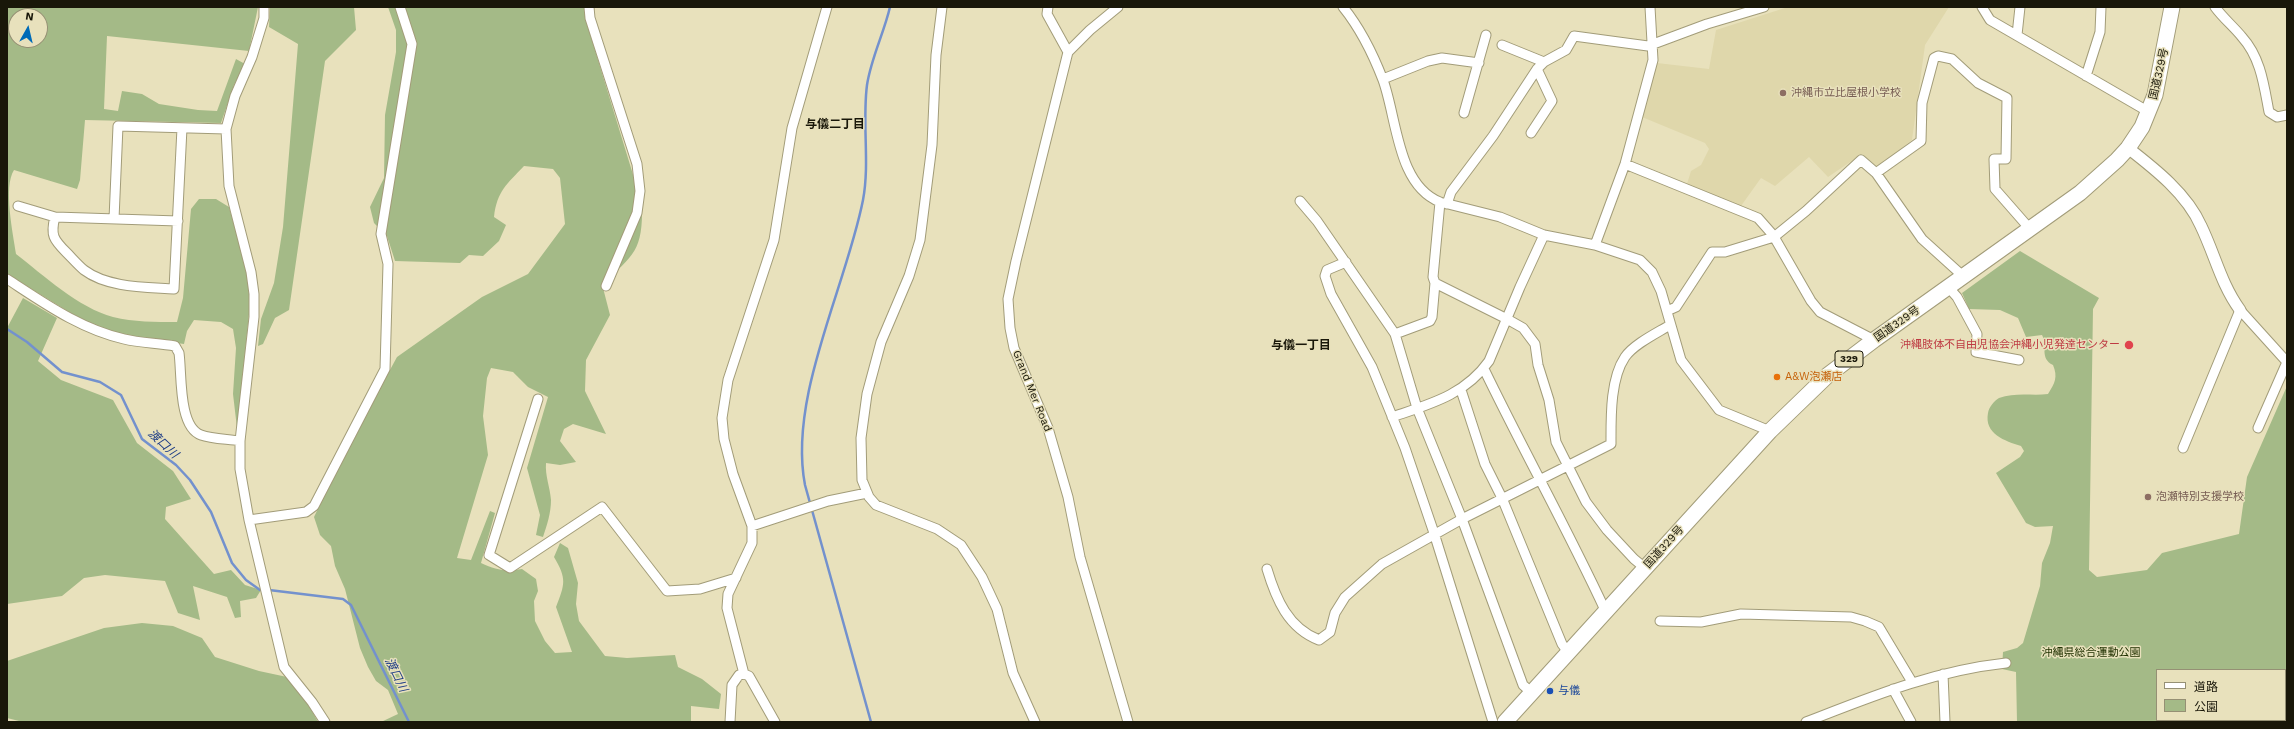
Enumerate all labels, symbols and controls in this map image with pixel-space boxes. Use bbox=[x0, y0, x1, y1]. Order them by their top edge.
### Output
north arrow bbox=[8, 8, 48, 48]
text: N bbox=[25, 10, 35, 24]
street label: 国道329号 bbox=[2147, 47, 2171, 101]
place label: 沖縄市立比屋根小学校 bbox=[1791, 86, 1901, 100]
marker: 沖縄市立比屋根小学校 bbox=[1778, 88, 1788, 98]
district label: 与儀二丁目 bbox=[805, 117, 865, 131]
street label: 国道329号 bbox=[1872, 304, 1922, 344]
district label: 与儀一丁目 bbox=[1271, 338, 1331, 352]
place label: 沖縄肢体不自由児協会沖縄小児発達センター bbox=[1900, 338, 2120, 352]
marker: 沖縄肢体不自由児協会沖縄小児発達センター bbox=[2123, 339, 2135, 351]
street label: Grand Mer Road bbox=[1010, 348, 1054, 434]
road number: 329 bbox=[1835, 351, 1863, 367]
place label: A&W泡瀬店 bbox=[1785, 370, 1842, 384]
marker: A&W泡瀬店 bbox=[1772, 372, 1782, 382]
water label: 渡口川 bbox=[145, 426, 181, 462]
place label: 泡瀬特別支援学校 bbox=[2156, 490, 2244, 504]
marker: 泡瀬特別支援学校 bbox=[2143, 492, 2153, 502]
street label: 国道329号 bbox=[1641, 523, 1687, 571]
park label: 沖縄県総合運動公園 bbox=[2042, 646, 2140, 660]
water label: 渡口川 bbox=[382, 656, 410, 694]
legend bbox=[2156, 669, 2286, 721]
text: 道路 bbox=[2194, 680, 2218, 694]
place label: 与儀 bbox=[1558, 684, 1580, 698]
marker: 与儀 bbox=[1545, 686, 1555, 696]
text: 公園 bbox=[2194, 700, 2218, 714]

